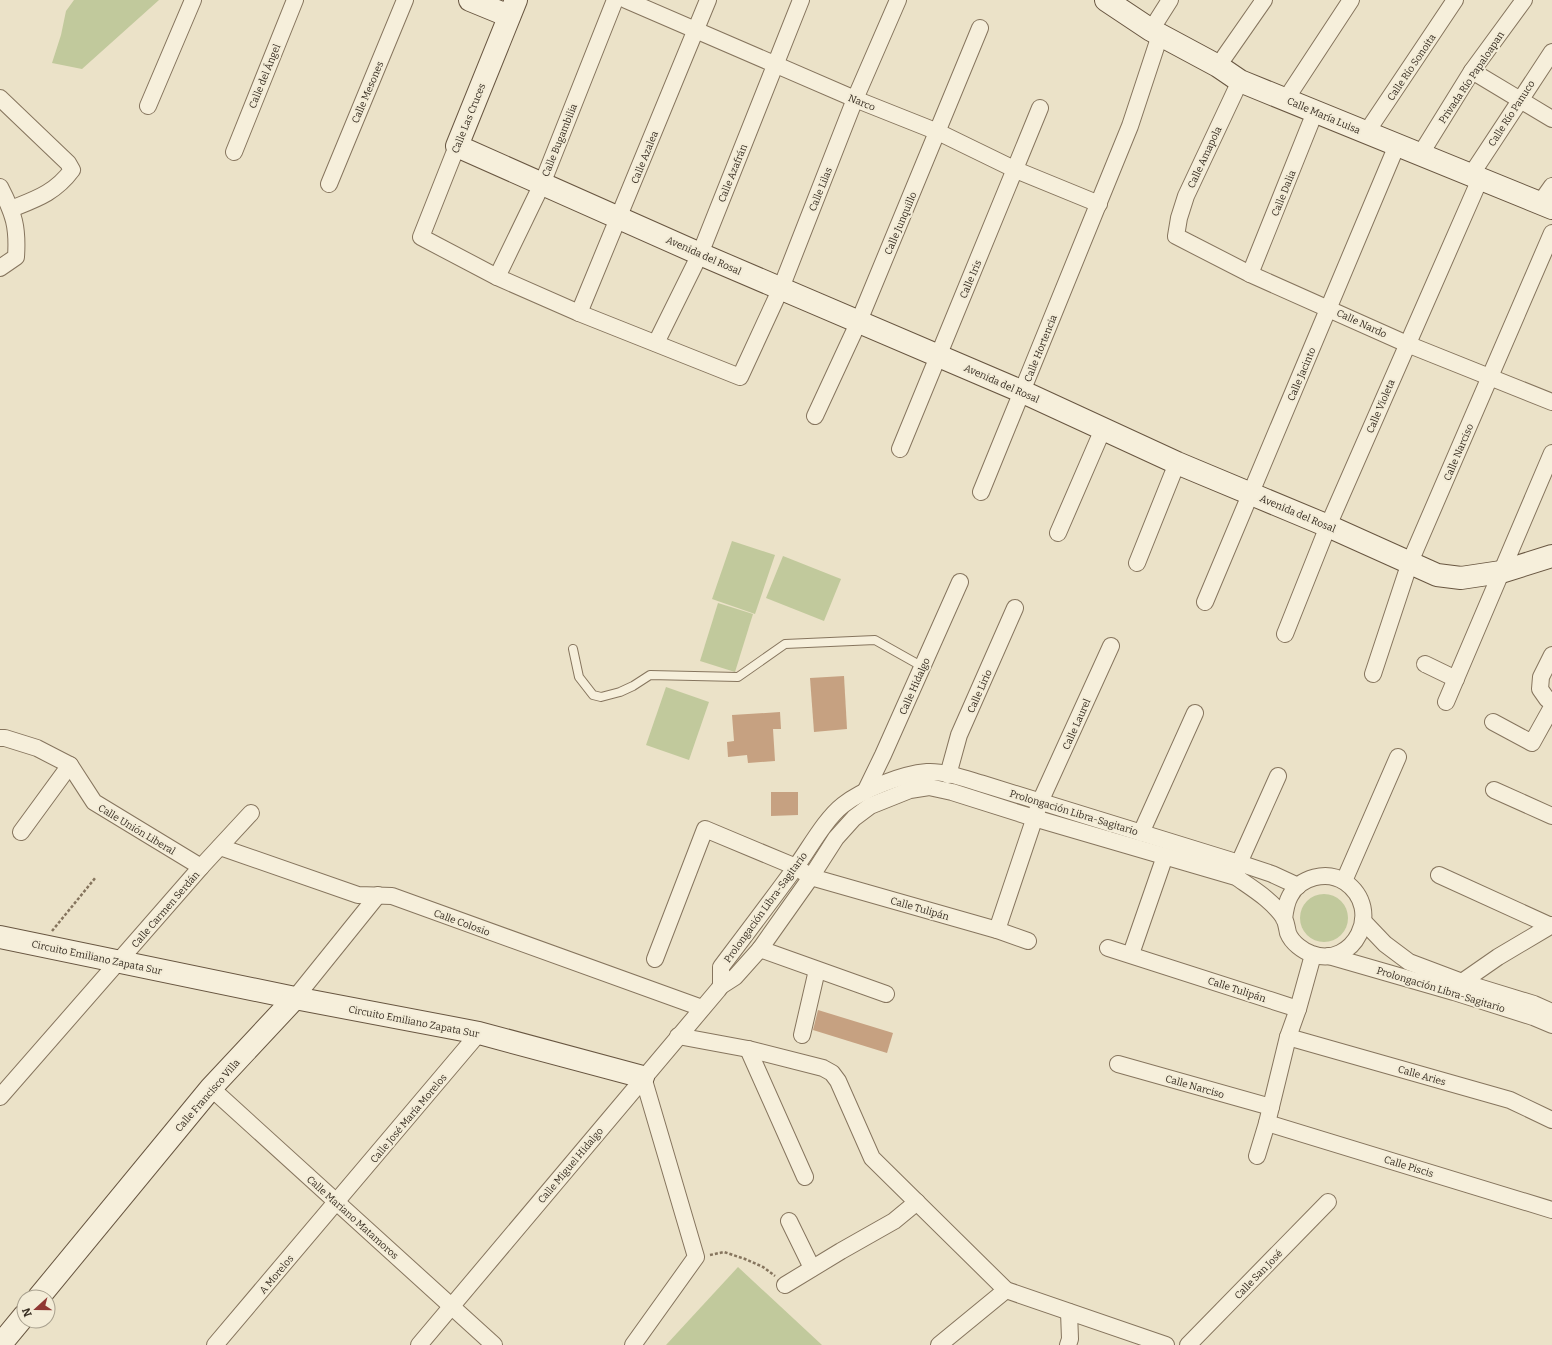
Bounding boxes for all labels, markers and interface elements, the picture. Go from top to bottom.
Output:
street label: Privada Río Papaloapan [1436,28,1507,126]
street label: Calle Río Sonoita [1384,31,1439,103]
street label: Calle del Ángel [245,42,283,110]
street label: Calle Mesones [349,59,386,125]
street label: Calle Río Panuco [1485,77,1538,149]
street label: Calle Las Cruces [449,81,489,155]
street label: Narco [846,92,877,114]
street label: Calle María Luisa [1285,94,1363,137]
street label: Calle Bugambilia [540,102,580,179]
street label: Calle Amapola [1185,124,1225,190]
street label: Calle Azalea [629,129,661,186]
street label: Calle Azafrán [716,142,750,204]
street label: Calle Lilas [807,165,835,213]
street label: Calle Dalia [1269,168,1299,218]
street label: Calle Junquillo [882,190,920,257]
street label: Avenida del Rosal [664,234,743,278]
street label: Calle Iris [957,258,984,300]
street label: Calle Nardo [1335,307,1389,341]
street label: Calle Hortencia [1022,312,1060,384]
street label: Calle Jacinto [1285,346,1319,403]
street label: Avenida del Rosal [962,362,1041,406]
street label: Calle Violeta [1364,377,1398,435]
street label: Calle Narciso [1442,422,1476,483]
street label: Avenida del Rosal [1258,493,1337,535]
street label: Calle Hidalgo [897,656,933,717]
street label: Calle Lirio [965,668,995,715]
street label: Calle Laurel [1060,697,1094,752]
street label: Prolongación Libra-Sagitario [1008,788,1140,838]
street label: Calle Unión Liberal [96,802,177,858]
street label: Prolongación Libra-Sagitario [722,850,810,965]
street label: Calle Carmen Serdán [129,868,203,950]
street label: Calle Tulipán [889,895,951,923]
street label: Calle Colosio [432,907,492,939]
street label: Circuito Emiliano Zapata Sur [30,938,164,978]
street label: Prolongación Libra-Sagitario [1375,965,1507,1015]
street label: Calle Tulipán [1206,975,1268,1005]
street label: Circuito Emiliano Zapata Sur [347,1003,481,1041]
street label: Calle Francisco Villa [173,1056,243,1134]
street label: Calle Aries [1396,1063,1447,1089]
street label: Calle José María Morelos [367,1071,450,1166]
street label: Calle Narciso [1164,1073,1226,1101]
street label: Calle Miguel Hidalgo [536,1125,606,1206]
street label: Calle Piscis [1382,1154,1435,1180]
street label: Calle Mariano Matamoros [304,1173,401,1262]
street label: Calle San José [1232,1248,1285,1302]
street label: A Morelos [257,1253,296,1296]
north arrow [16,1289,56,1329]
text: N [19,1306,35,1319]

